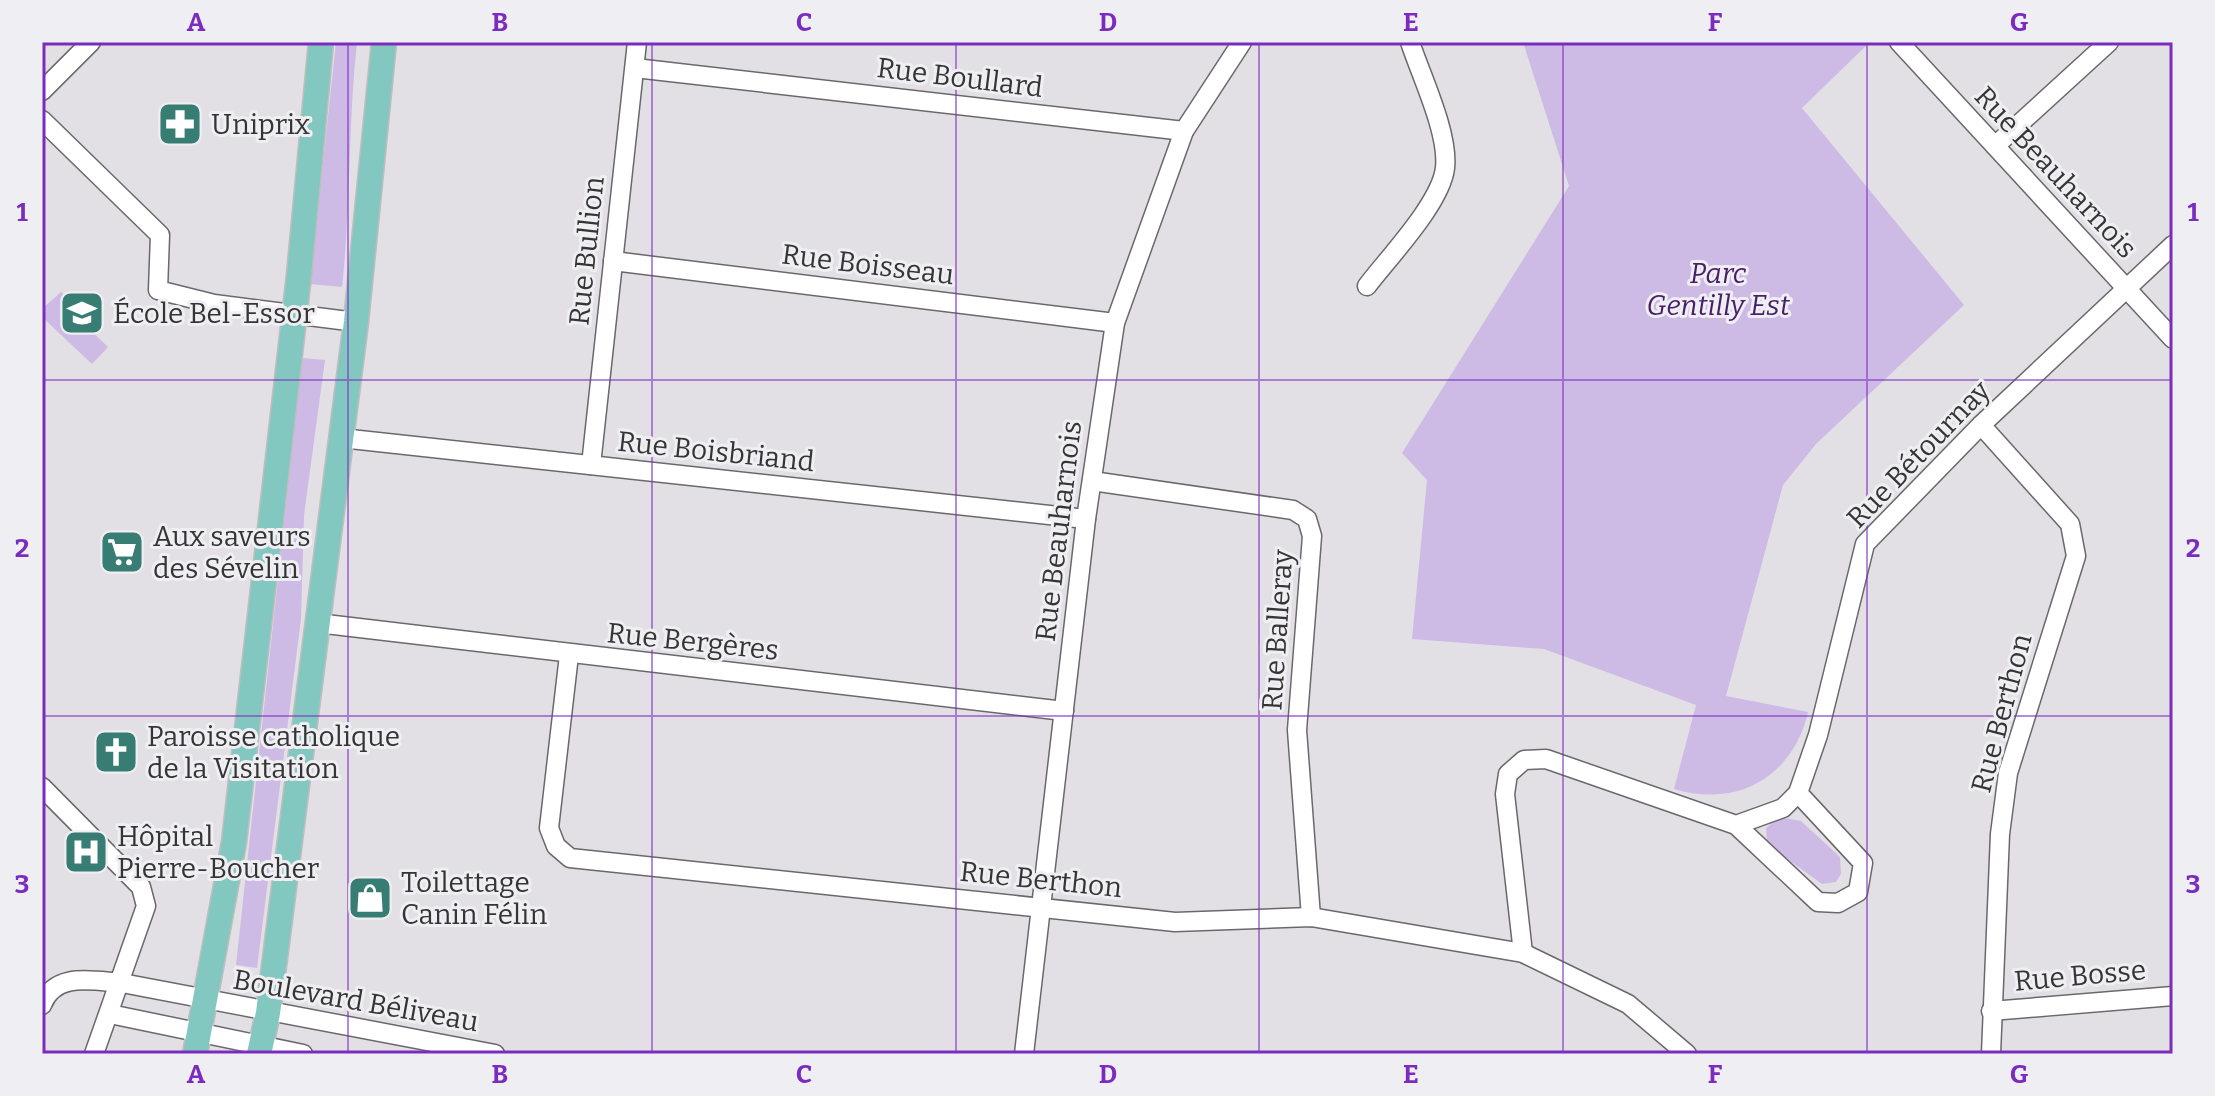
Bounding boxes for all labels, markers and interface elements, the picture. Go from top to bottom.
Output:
text: A [187,7,206,38]
text: B [492,7,508,38]
text: C [796,7,812,38]
text: D [1099,7,1117,38]
text: E [1403,7,1419,38]
text: F [1708,7,1723,38]
text: G [2010,7,2029,38]
street label: Rue Boullard [875,51,1045,104]
street label: Rue Beauharnois [1968,80,2143,265]
pharmacy icon: Uniprix [156,100,204,148]
place label: Uniprix [211,108,311,141]
street label: Rue Bullion [562,175,611,327]
text: 1 [16,197,28,228]
text: 1 [2187,197,2199,228]
street label: Rue Boisseau [780,238,956,291]
park label: Parc Gentilly Est [1646,257,1791,322]
school or university icon: École Bel-Essor [58,289,106,337]
place label: École Bel-Essor [113,296,315,330]
street label: Rue Bétournay [1840,374,1997,535]
street label: Rue Beauharnois [1029,419,1088,643]
street label: Rue Boisbriand [616,425,816,478]
place label: Aux saveurs des Sévelin [153,520,311,585]
supermarket icon: Aux saveurs des Sévelin [98,528,146,576]
text: 2 [15,533,29,564]
text: 2 [2186,533,2200,564]
street label: Rue Balleray [1255,548,1300,712]
street label: Rue Bergères [606,616,780,667]
street label: Rue Berthon [1964,630,2039,796]
place label: Paroisse catholique de la Visitation [147,720,400,785]
church icon: Paroisse catholique de la Visitation [92,728,140,776]
place label: Hôpital Pierre-Boucher [117,820,319,885]
hospital icon: Hôpital Pierre-Boucher [62,828,110,876]
street label: Rue Berthon [958,855,1124,904]
place label: Toilettage Canin Félin [401,866,547,931]
text: 3 [15,869,29,900]
text: 3 [2186,869,2200,900]
shop icon: Toilettage Canin Félin [346,874,394,922]
street label: Rue Bosse [2013,953,2147,998]
street label: Boulevard Béliveau [231,963,481,1038]
text: A [187,1059,206,1090]
text: B [492,1059,508,1090]
text: C [796,1059,812,1090]
text: D [1099,1059,1117,1090]
text: E [1403,1059,1419,1090]
text: F [1708,1059,1723,1090]
text: G [2010,1059,2029,1090]

